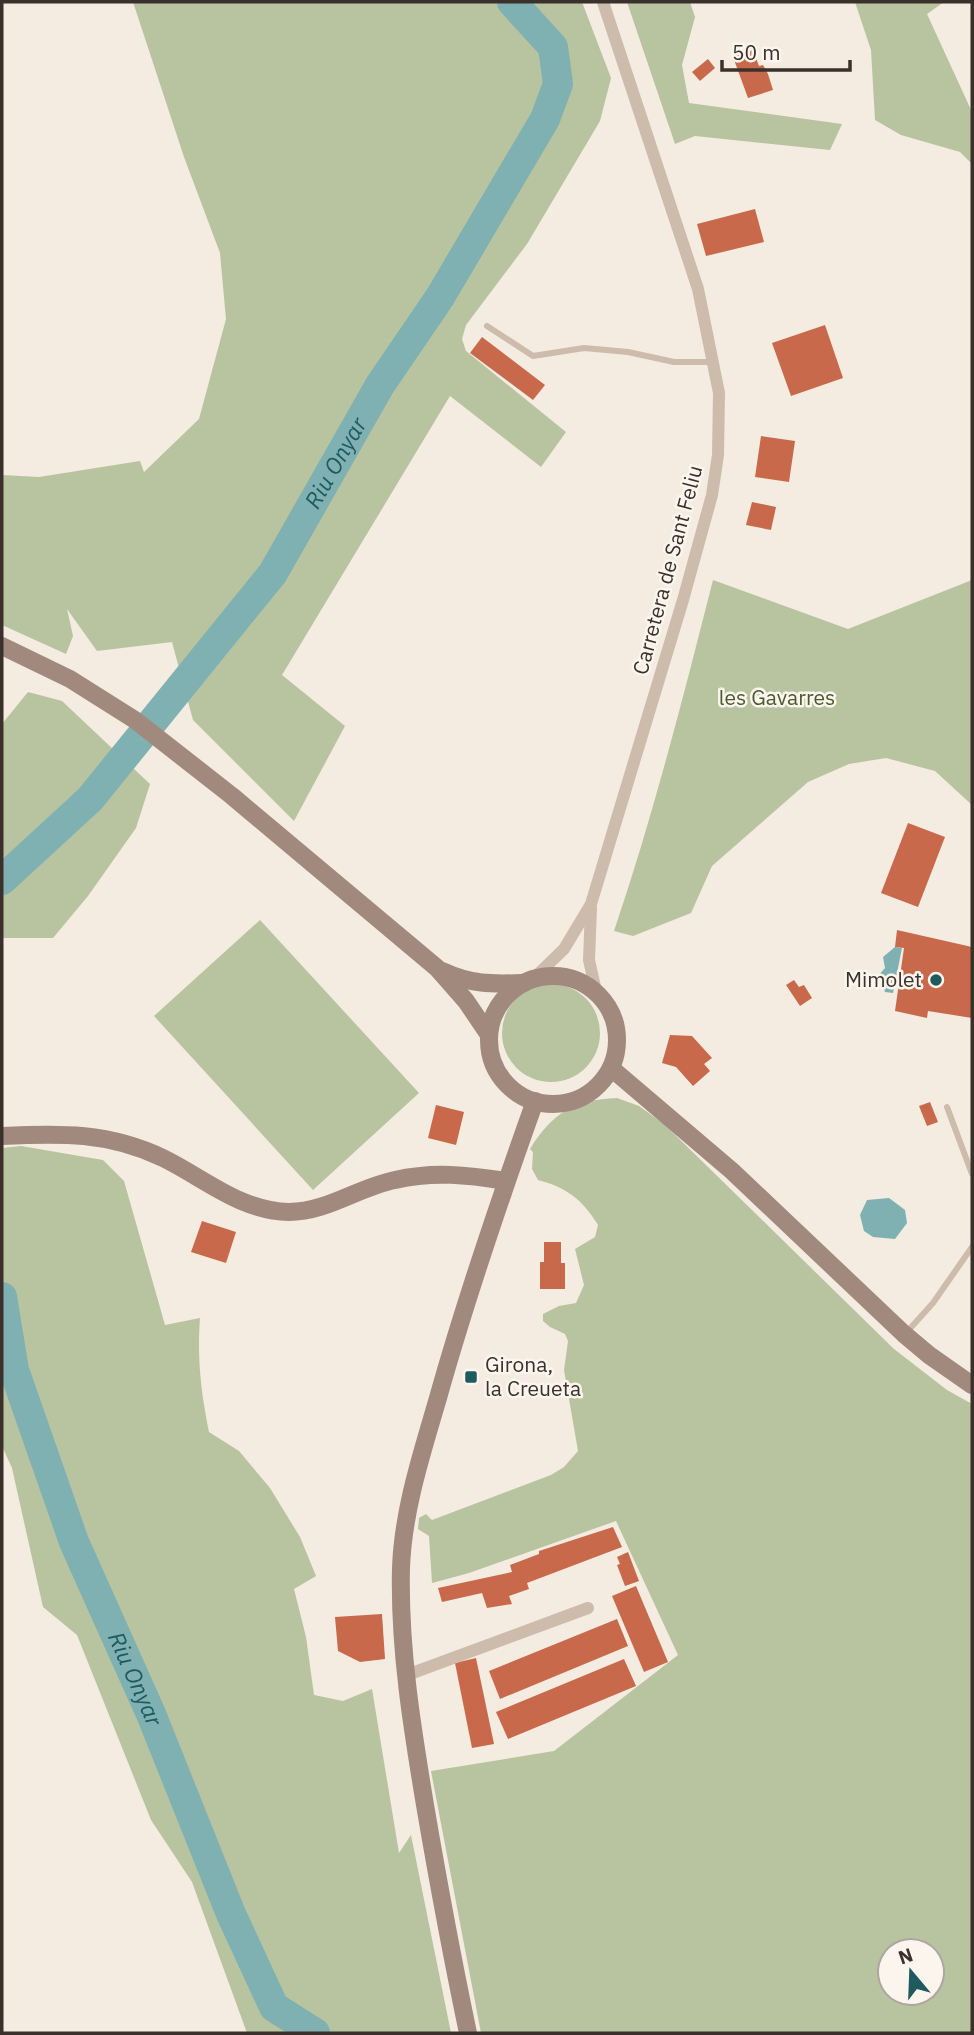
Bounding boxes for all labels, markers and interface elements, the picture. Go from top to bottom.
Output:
scale bar [722,28,850,72]
text: 50 m [732,38,781,66]
water label: Riu Onyar [297,411,373,513]
street label: Carretera de Sant Feliu [626,462,708,678]
park label: les Gavarres [719,683,835,711]
place label: Mimolet [845,965,922,993]
marker: Mimolet [928,972,944,988]
place label: Girona, la Creueta [485,1350,581,1402]
marker: Girona, la Creueta [463,1369,479,1385]
water label: Riu Onyar [102,1627,170,1730]
north arrow [876,1937,946,2007]
text: N [895,1942,916,1970]

